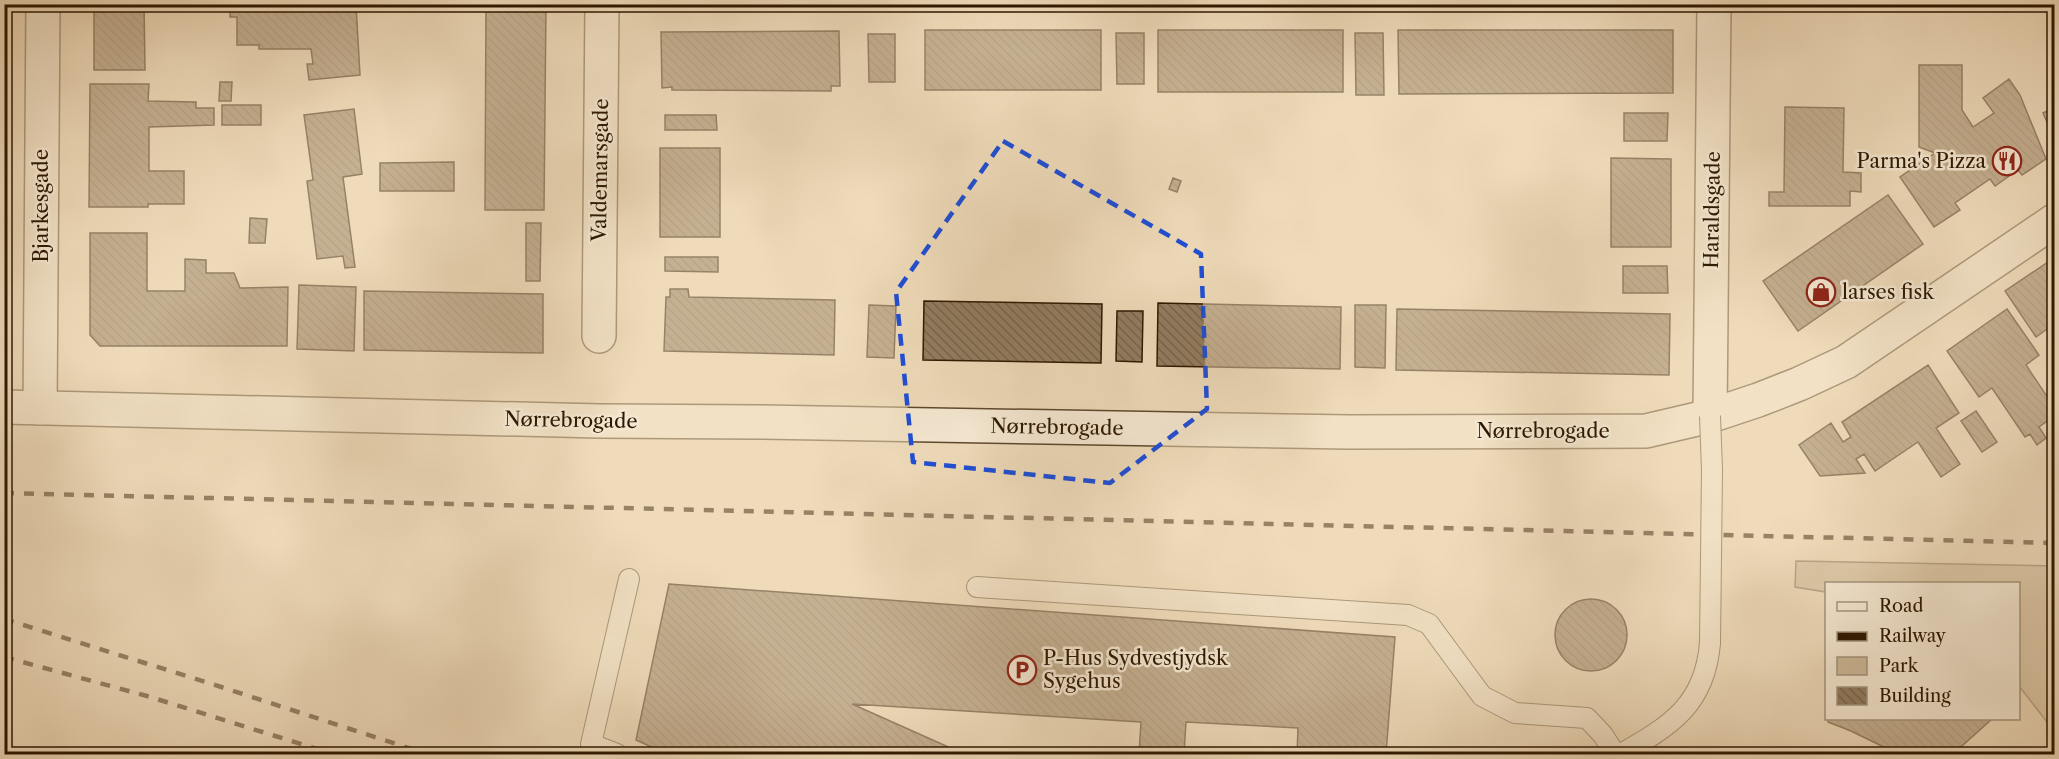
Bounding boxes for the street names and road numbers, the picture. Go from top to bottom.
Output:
street label: Valdemarsgade [587,98,613,243]
street label: Bjarkesgade [29,149,53,263]
street label: Haraldsgade [1699,151,1725,269]
street label: Nørrebrogade [504,407,638,433]
street label: Nørrebrogade [990,414,1124,440]
street label: Nørrebrogade [1476,419,1610,443]

